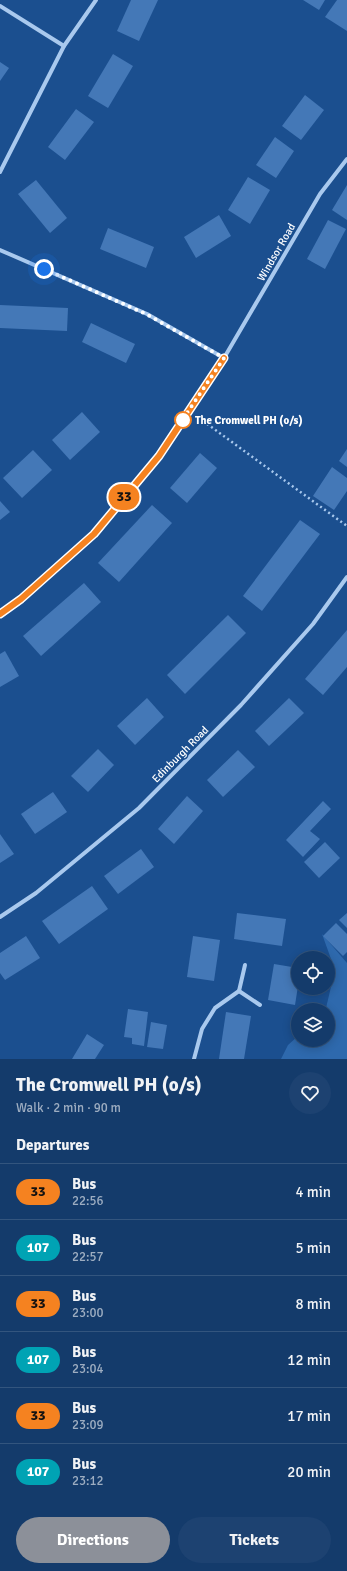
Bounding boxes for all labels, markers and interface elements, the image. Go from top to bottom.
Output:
street label: Windsor Road [255,221,298,284]
your location [34,259,54,279]
marker: The Cromwell PH (o/s) [174,411,192,429]
place label: The Cromwell PH (o/s) [195,414,303,427]
line badge: 33 [106,484,142,510]
text: 33 [116,488,132,505]
street label: Edinburgh Road [149,723,211,785]
map controls [291,951,335,1047]
button: locate [291,951,335,995]
button: layers [291,1003,335,1047]
button: heart [289,1072,331,1114]
text: The Cromwell PH (o/s) [16,1073,202,1097]
text: Walk · 2 min · 90 m [16,1100,121,1116]
text: Departures [16,1136,89,1154]
text: Bus [72,1175,96,1193]
text: 33 [30,1183,46,1200]
text: 4 min [295,1183,331,1201]
text: 22:56 [72,1193,104,1209]
text: Bus [72,1231,96,1249]
text: 107 [27,1239,49,1256]
text: 5 min [295,1239,331,1257]
text: 22:57 [72,1249,104,1265]
text: Bus [72,1287,96,1305]
text: 33 [30,1295,46,1312]
text: 8 min [295,1295,331,1313]
text: 23:00 [72,1305,104,1321]
text: Bus [72,1343,96,1361]
text: 107 [27,1351,49,1368]
text: 12 min [287,1351,331,1369]
text: 23:04 [72,1361,104,1377]
text: Bus [72,1399,96,1417]
text: 33 [30,1407,46,1424]
text: 17 min [287,1407,331,1425]
text: 23:09 [72,1417,104,1433]
text: Bus [72,1455,96,1473]
text: 107 [27,1463,49,1480]
text: 20 min [287,1463,331,1481]
text: 23:12 [72,1473,104,1489]
button: Directions [16,1517,170,1563]
button: Tickets [178,1517,331,1563]

